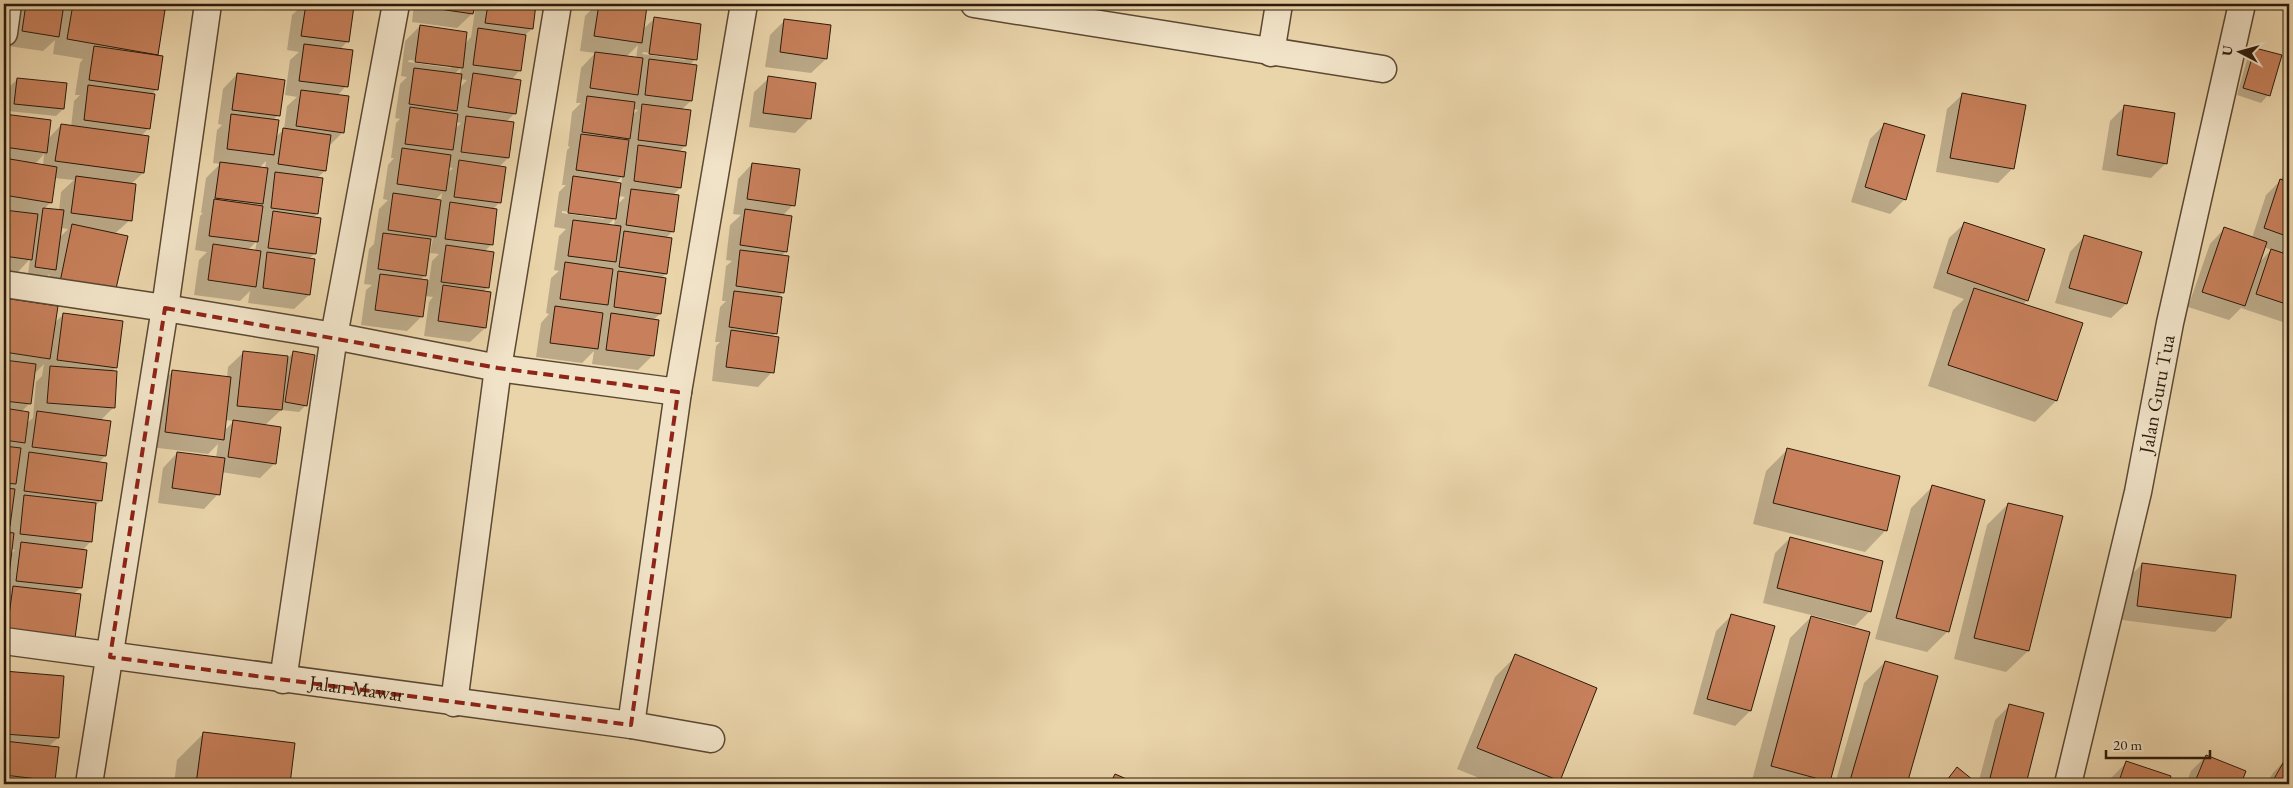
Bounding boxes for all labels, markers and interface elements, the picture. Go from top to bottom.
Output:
north arrow [2216,28,2266,78]
text: U [2218,44,2237,57]
street label: Jalan Guru Tua [2132,332,2181,458]
street label: Jalan Mawar [306,669,406,708]
scale bar [2106,728,2209,760]
text: 20 m [2113,735,2142,754]

